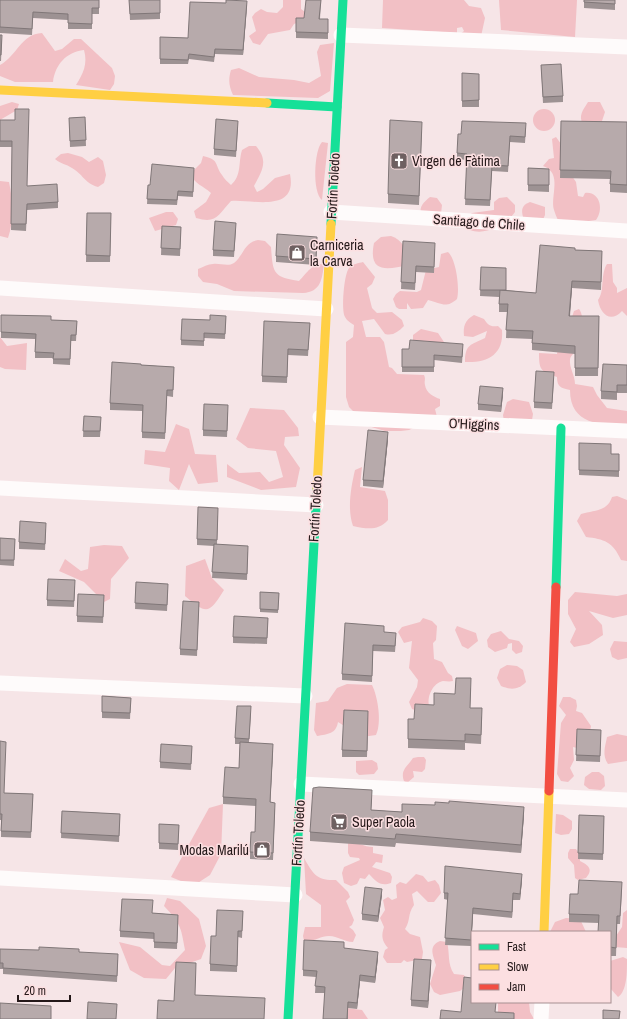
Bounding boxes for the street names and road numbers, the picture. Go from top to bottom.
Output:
street label: Fortín Toledo [322,152,344,220]
street label: Santiago de Chile [433,210,525,234]
street label: O'Higgins [448,414,500,434]
street label: Fortín Toledo [304,475,326,543]
street label: Fortín Toledo [287,799,309,867]

